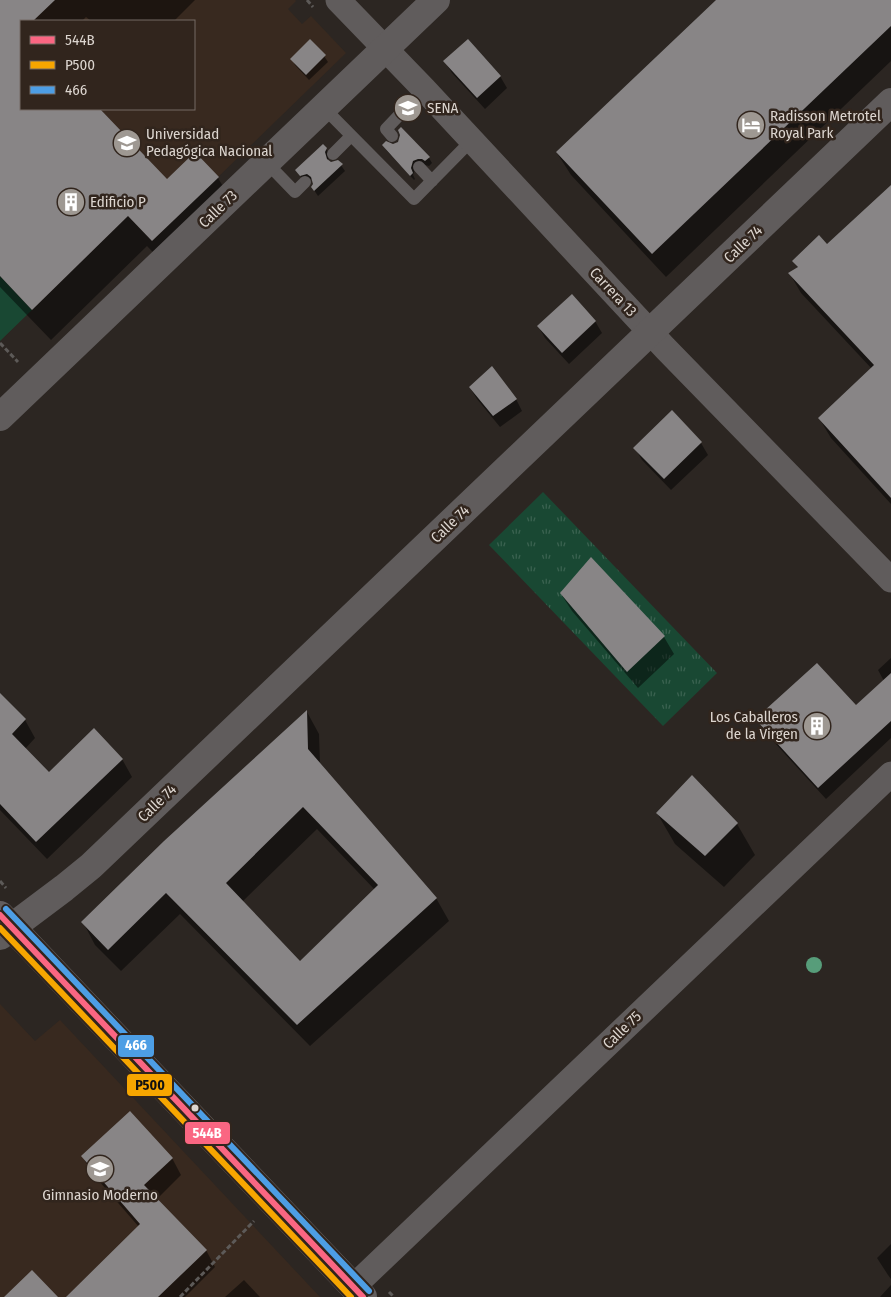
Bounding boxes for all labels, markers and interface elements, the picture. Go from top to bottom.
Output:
legend [20,20,195,110]
text: 544B [65,31,95,49]
text: P500 [65,56,95,74]
text: 466 [65,81,87,99]
school or university icon: SENA [393,93,423,123]
place label: SENA [427,99,459,117]
place label: Radisson Metrotel Royal Park [770,107,881,142]
hotel icon: Radisson Metrotel Royal Park [736,110,766,140]
place label: Universidad Pedagógica Nacional [146,125,272,160]
school or university icon: Universidad Pedagógica Nacional [112,128,142,158]
street label: Calle 73 [195,186,241,232]
building icon: Edificio P [56,187,86,217]
place label: Edificio P [90,193,146,211]
street label: Calle 74 [720,221,766,267]
street label: Carrera 13 [586,264,640,320]
street label: Calle 74 [427,501,473,547]
place label: Los Caballeros de la Virgen [710,708,798,743]
building icon: Los Caballeros de la Virgen [802,711,832,741]
street label: Calle 74 [134,780,180,826]
street label: Calle 75 [599,1007,645,1053]
line badge: 466 [117,1034,155,1058]
text: 466 [125,1037,147,1054]
line badge: P500 [126,1073,173,1097]
text: P500 [135,1077,165,1094]
unlabelled marker [190,1103,200,1113]
line badge: 544B [184,1121,231,1145]
text: 544B [192,1125,222,1142]
school or university icon: Gimnasio Moderno [85,1154,115,1184]
place label: Gimnasio Moderno [42,1186,158,1204]

